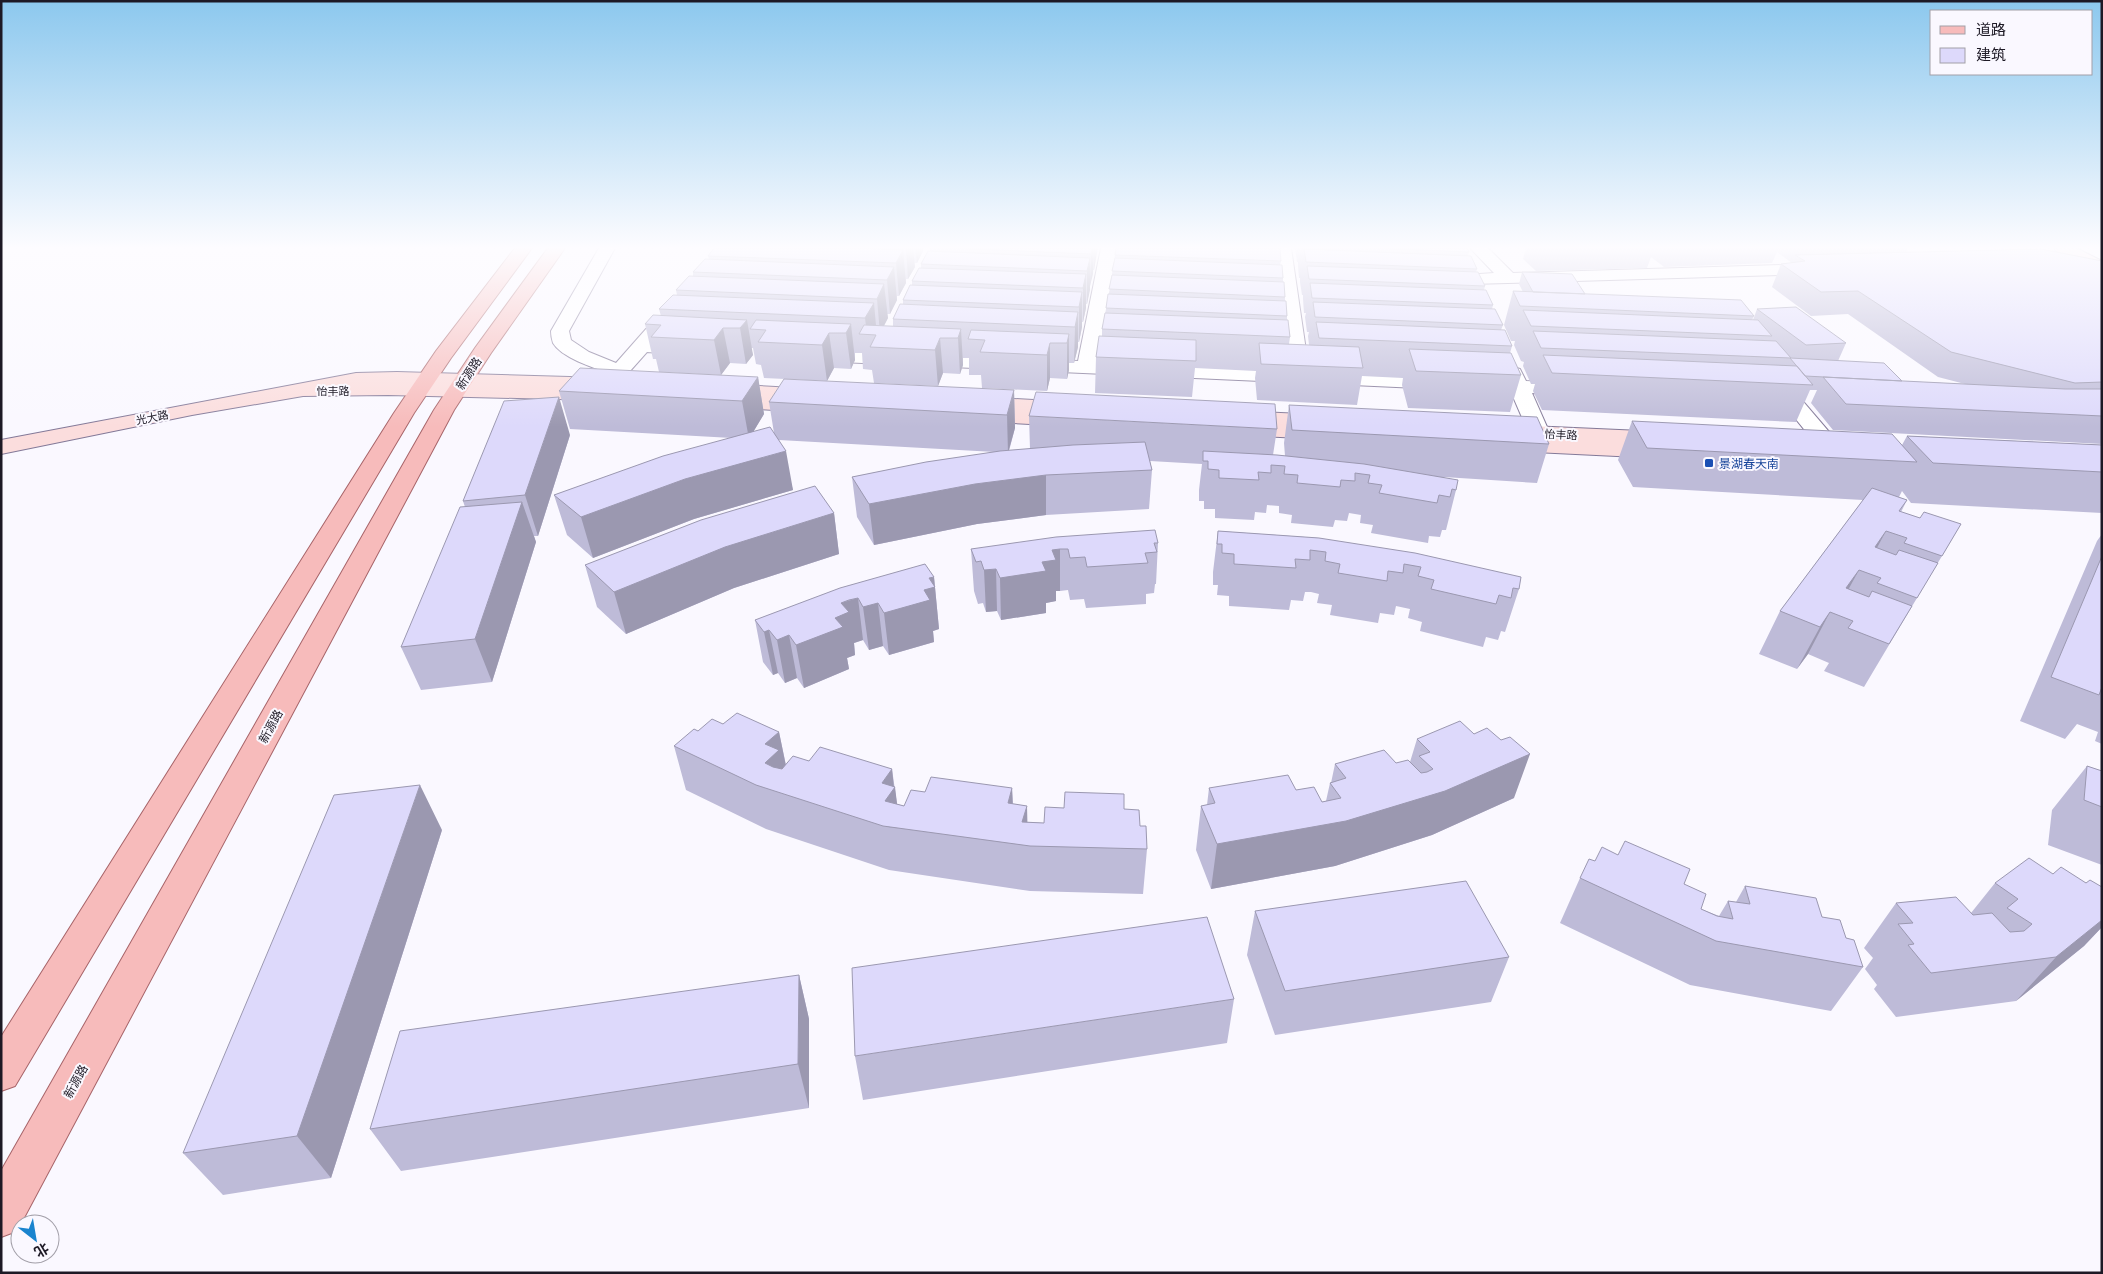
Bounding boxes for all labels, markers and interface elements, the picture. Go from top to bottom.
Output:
legend [1930,10,2093,75]
text: 道路 [1976,19,2006,39]
text: 建筑 [1976,44,2006,64]
street label: 新源路 [451,354,485,392]
street label: 怡丰路 [317,383,350,398]
street label: 光大路 [134,406,170,428]
street label: 怡丰路 [1544,426,1578,442]
place label: 景湖春天南 [1719,455,1779,471]
marker: 景湖春天南 [1703,457,1715,469]
street label: 新源路 [254,706,286,746]
street label: 新源路 [59,1061,91,1101]
north arrow [10,1214,60,1264]
text: 北 [31,1239,53,1262]

